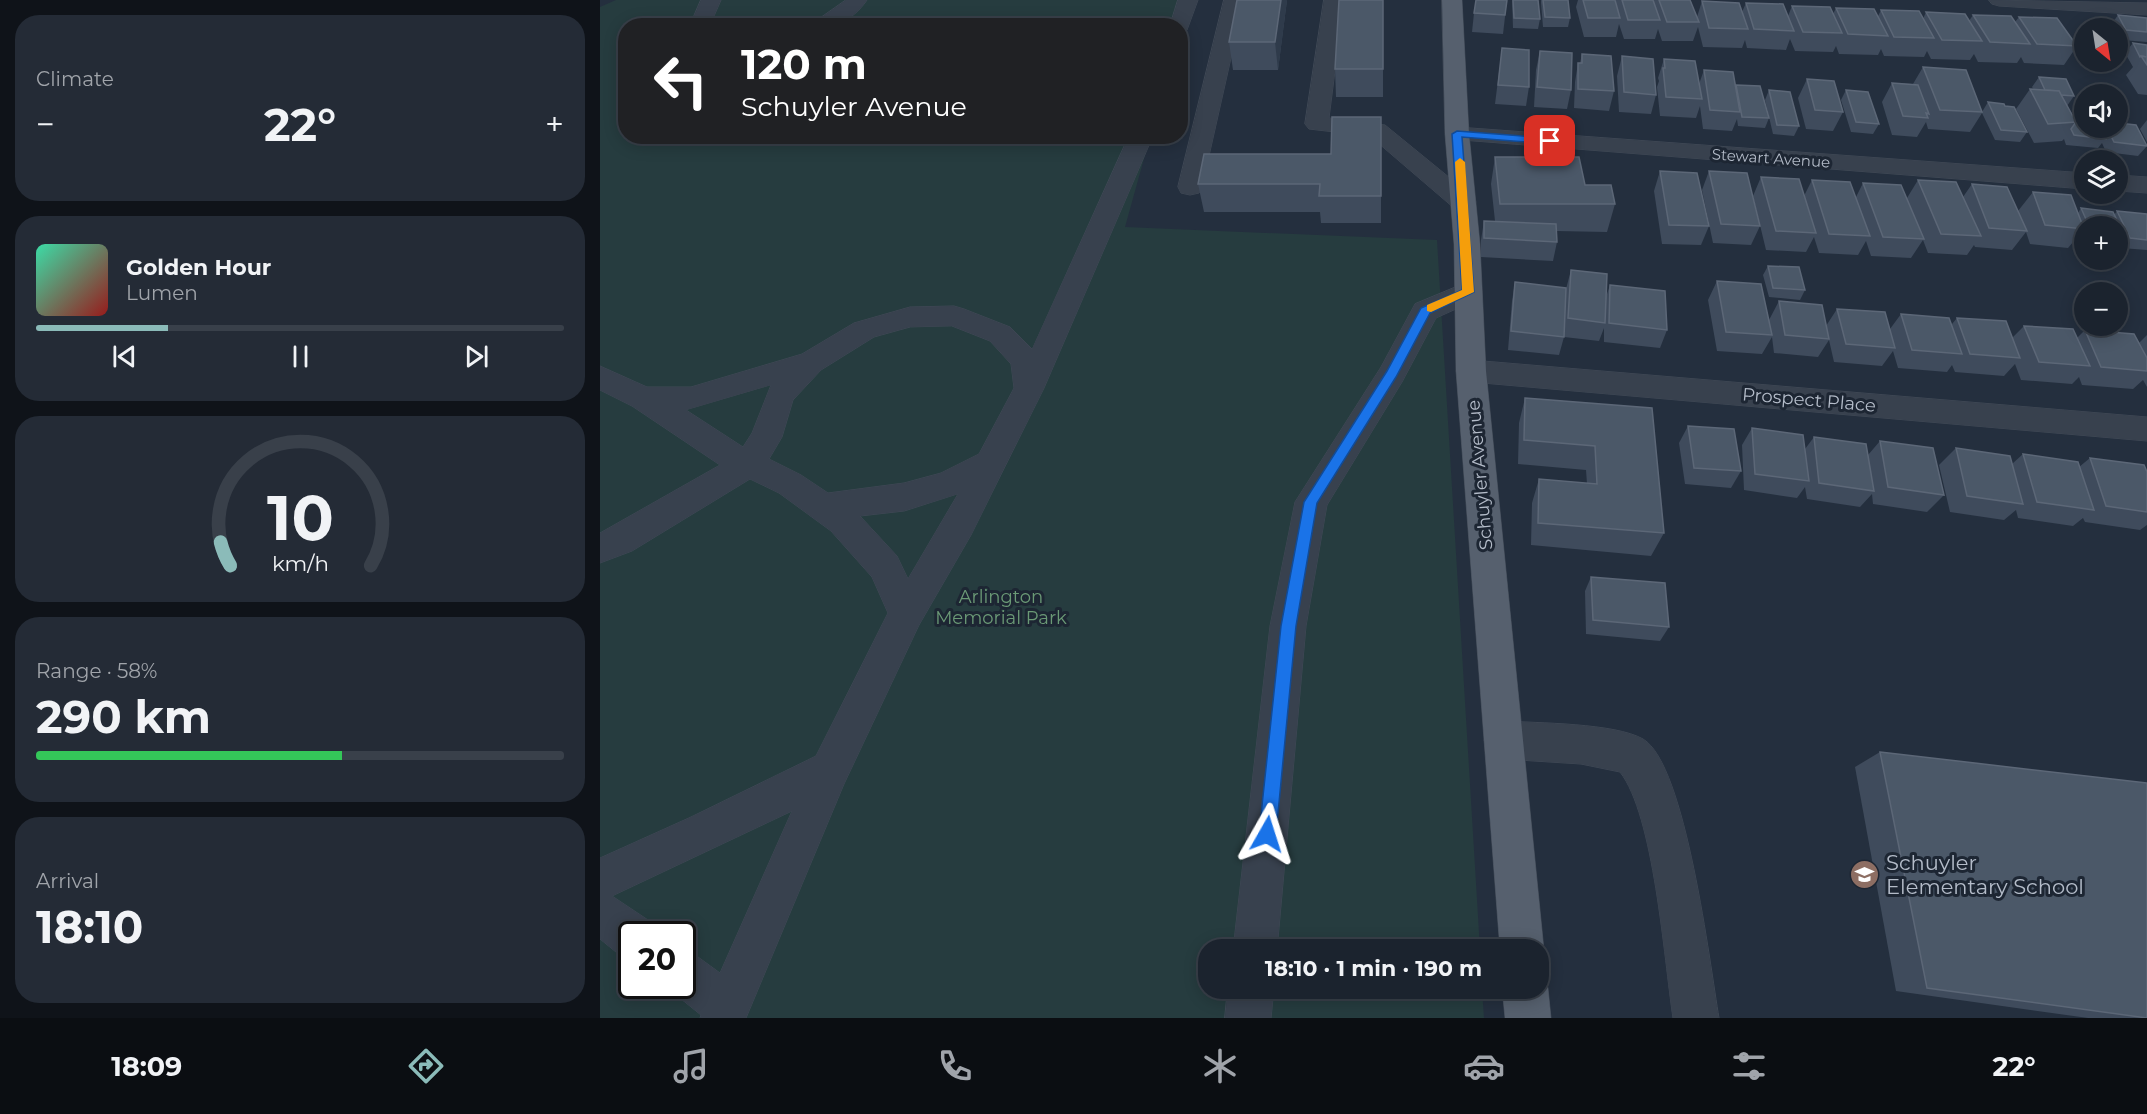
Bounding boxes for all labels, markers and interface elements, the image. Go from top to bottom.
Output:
north arrow [2074,18,2128,72]
map controls [2074,18,2128,336]
text: 120 m [741,38,867,90]
icon: left [642,42,720,120]
text: Climate [36,67,114,91]
button: sound [2074,84,2128,138]
text: Schuyler Avenue [741,90,967,123]
text: 22° [264,97,336,152]
text: − [36,104,55,144]
text: + [545,104,564,144]
pin [1524,115,1575,166]
icon: arrive [1533,124,1566,157]
street label: Stewart Avenue [1711,144,1831,172]
button: layers [2074,150,2128,204]
button: + [2074,216,2128,270]
text: Golden Hour [126,254,271,281]
text: Lumen [126,281,198,305]
button: − [2074,282,2128,336]
icon: previous [108,340,141,373]
icon: pause [284,340,317,373]
icon: next [460,340,493,373]
street label: Prospect Place [1741,383,1877,417]
street label: Schuyler Avenue [1462,399,1498,551]
text: 10 [267,480,333,556]
text: km/h [271,550,329,576]
park label: Arlington Memorial Park [935,586,1067,629]
text: Range · 58% [36,659,157,683]
text: 290 km [36,689,211,744]
position arrow [1235,802,1299,866]
place label: Schuyler Elementary School [1886,850,2084,899]
school or university icon: Schuyler Elementary School [1849,858,1881,890]
text: Arrival [36,869,99,893]
text: 18:10 [36,899,143,954]
speed limit sign: 20 [618,921,696,999]
text: 18:10 · 1 min · 190 m [1265,955,1482,982]
icon: directions [405,1045,447,1087]
icon: music [670,1045,712,1087]
icon: phone [934,1045,976,1087]
icon: climate [1199,1045,1241,1087]
icon: car [1463,1045,1505,1087]
icon: filters [1728,1045,1770,1087]
text: 18:09 [111,1050,182,1083]
text: 22° [1992,1050,2036,1083]

